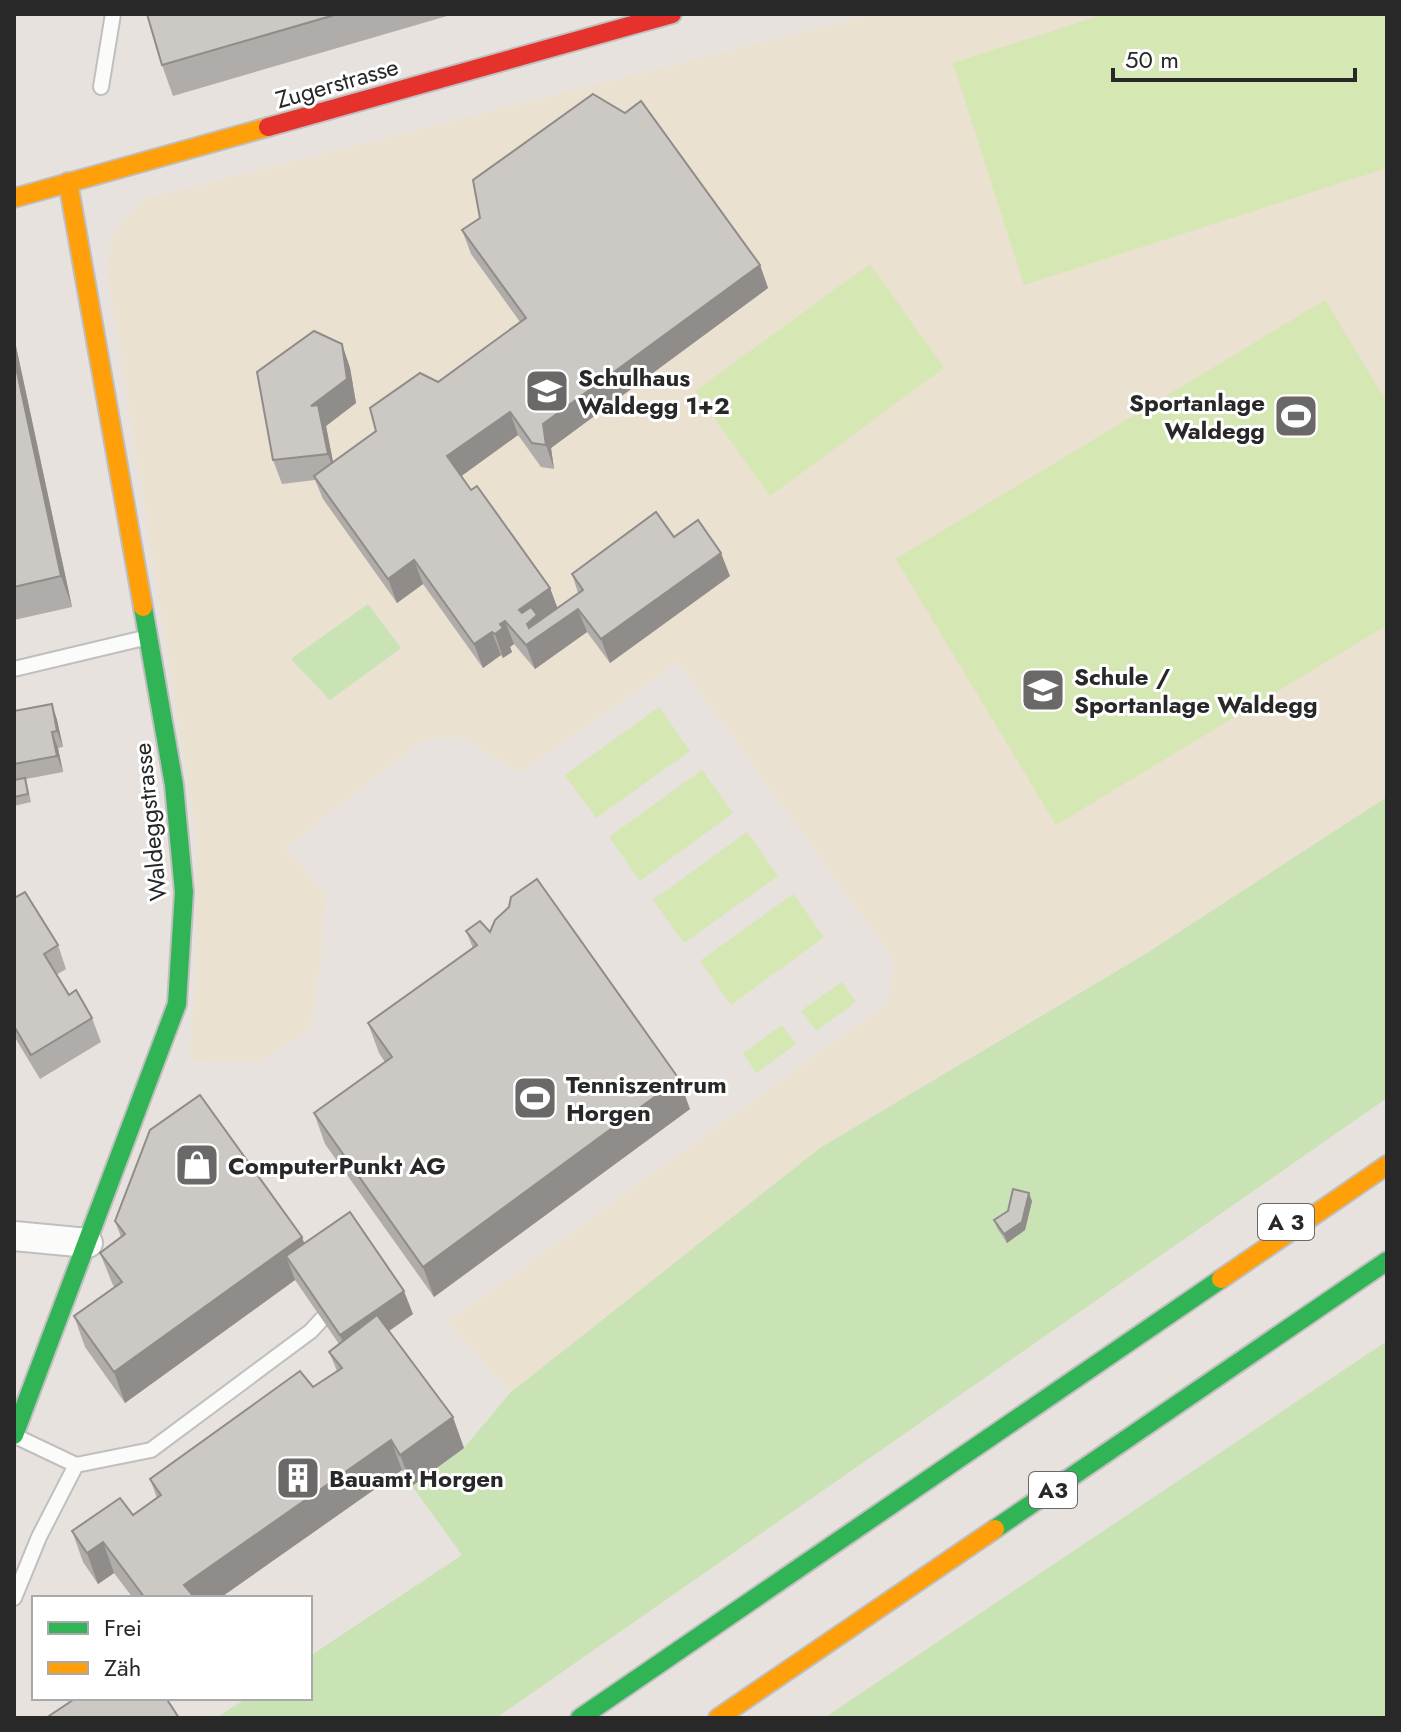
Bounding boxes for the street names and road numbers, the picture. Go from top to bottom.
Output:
street label: Zugerstrasse [272,49,402,117]
street label: Waldeggstrasse [124,741,176,903]
road number: A 3 [1258,1204,1314,1240]
road number: A3 [1029,1472,1077,1508]

